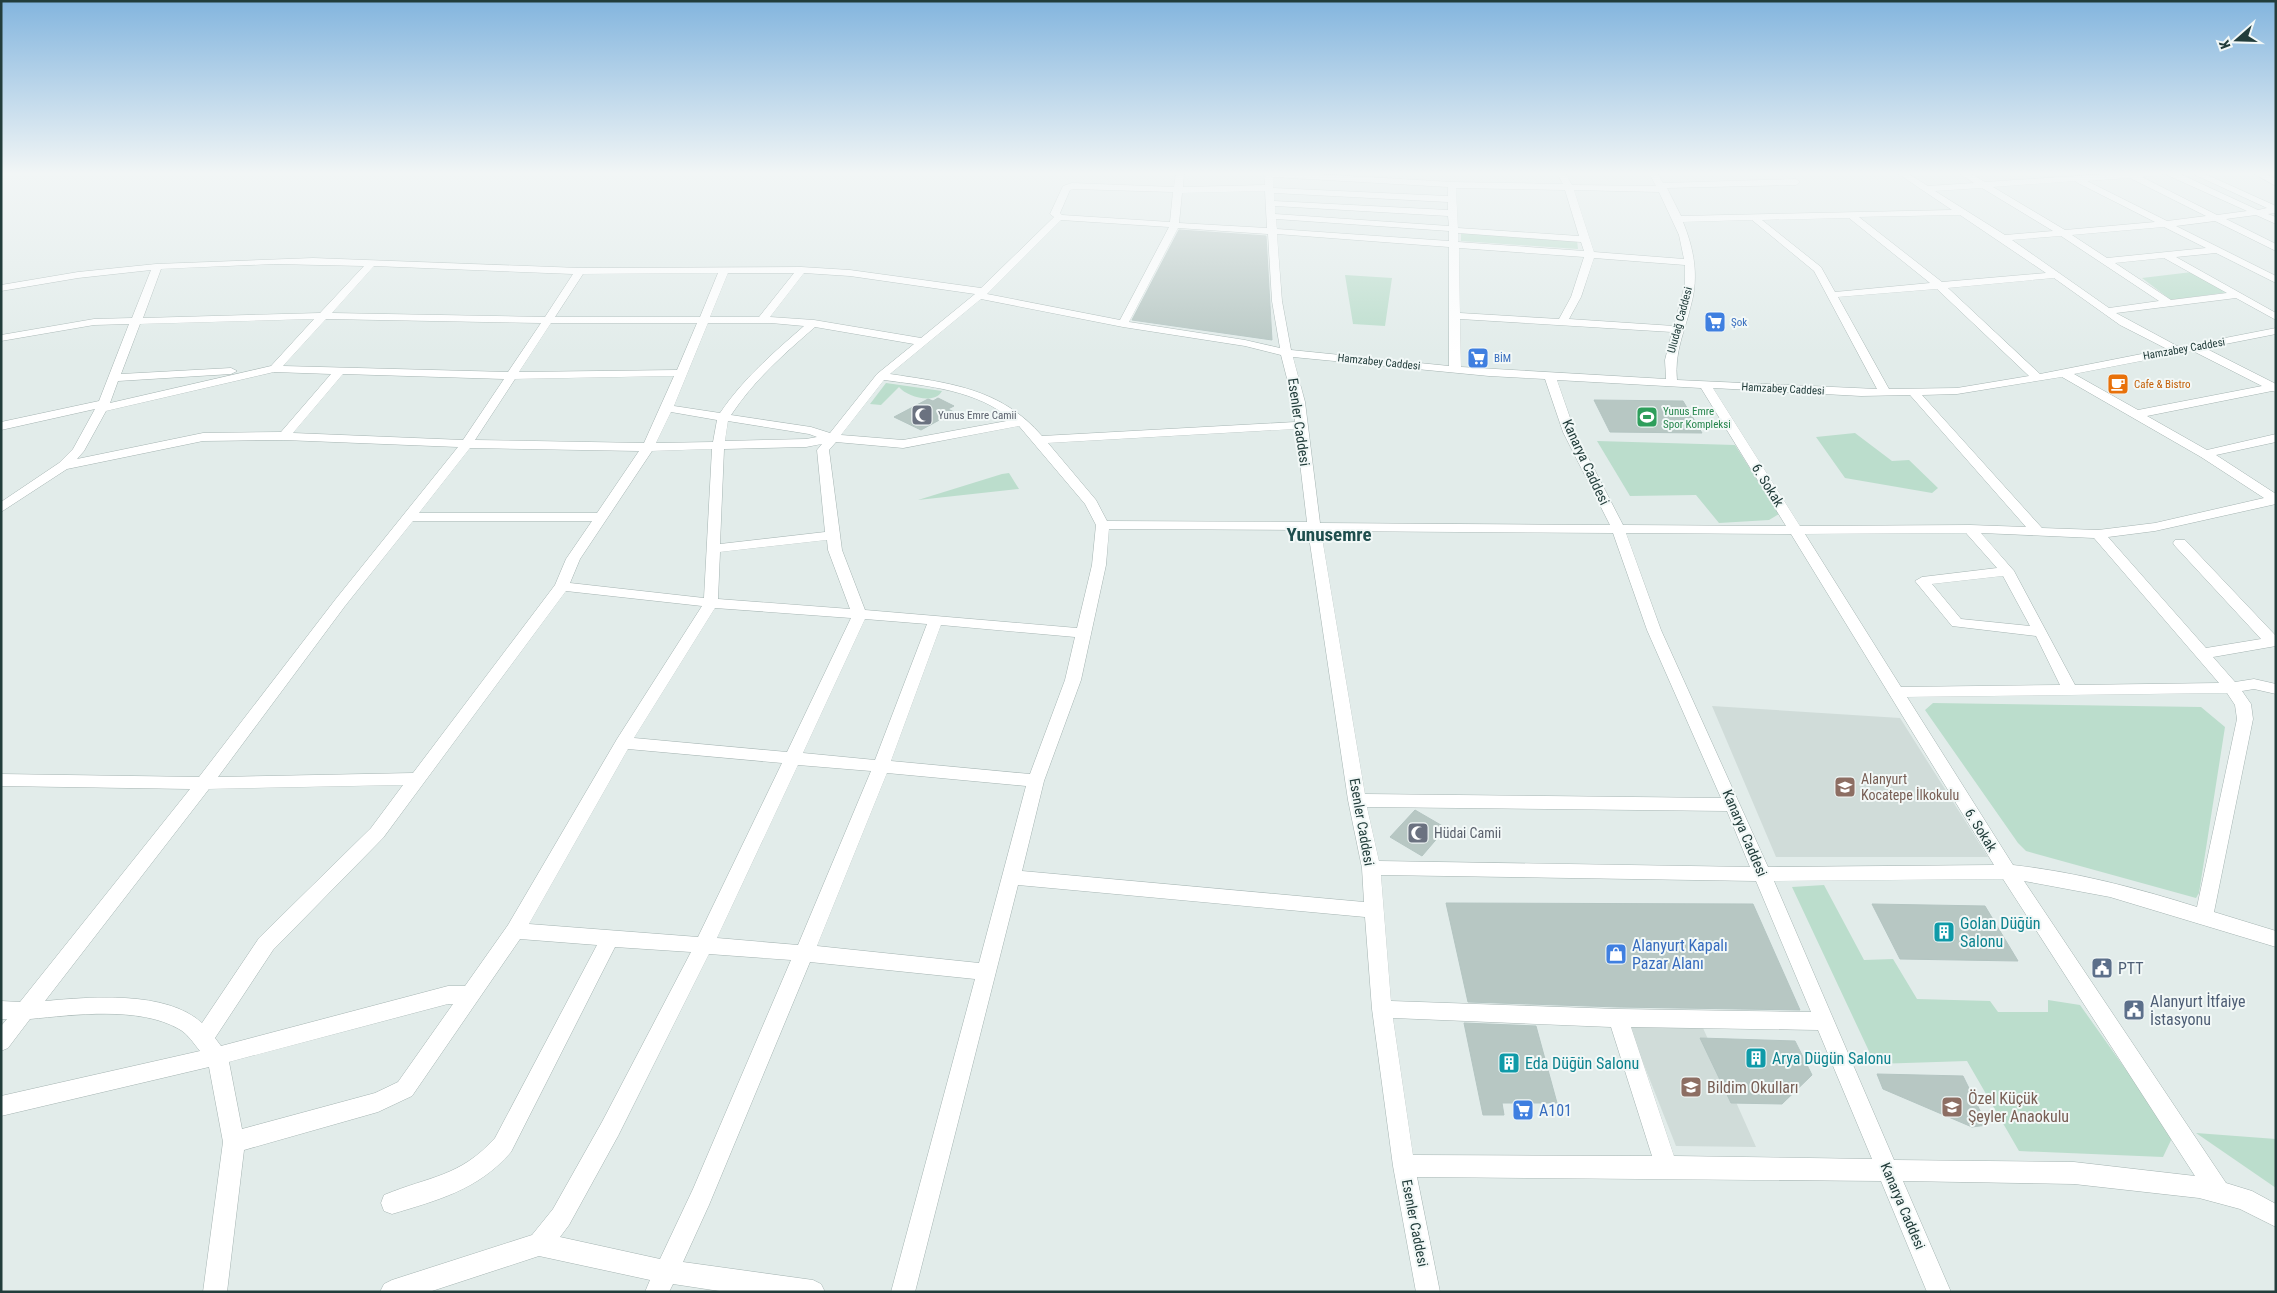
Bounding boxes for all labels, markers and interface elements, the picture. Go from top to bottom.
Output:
north arrow [2212,15,2262,65]
text: K [2216,38,2234,51]
street label: Uludağ Caddesi [1665,286,1695,354]
supermarket icon: Şok [1703,310,1727,334]
place label: Şok [1731,316,1747,329]
street label: Hamzabey Caddesi [2142,335,2226,363]
supermarket icon: BİM [1466,346,1490,370]
street label: Hamzabey Caddesi [1337,351,1421,373]
place label: BİM [1494,352,1511,365]
cafe icon: Cafe & Bistro [2106,372,2130,396]
street label: Esenler Caddesi [1285,377,1313,467]
place label: Cafe & Bistro [2134,378,2191,391]
street label: Hamzabey Caddesi [1741,380,1825,398]
mosque icon: Yunus Emre Camii [910,403,934,427]
sports icon: Yunus Emre Spor Kompleksi [1635,405,1659,429]
place label: Yunus Emre Spor Kompleksi [1663,405,1731,431]
place label: Yunus Emre Camii [938,409,1017,422]
street label: Kanarya Caddesi [1559,417,1613,507]
street label: 6. Sokak [1749,461,1788,510]
district label: Yunusemre [1287,523,1372,546]
place label: Alanyurt Kocatepe İlkokulu [1861,771,1959,803]
school or university icon: Alanyurt Kocatepe İlkokulu [1833,775,1857,799]
street label: Esenler Caddesi [1346,777,1378,867]
street label: Kanarya Caddesi [1720,787,1770,879]
street label: 6. Sokak [1962,806,2001,855]
mosque icon: Hüdai Camii [1406,821,1430,845]
place label: Hüdai Camii [1434,825,1501,841]
place label: Golan Düğün Salonu [1960,914,2040,951]
building icon: Golan Düğün Salonu [1932,920,1956,944]
place label: Alanyurt Kapalı Pazar Alanı [1632,936,1728,973]
shop icon: Alanyurt Kapalı Pazar Alanı [1604,942,1628,966]
public building icon: PTT [2090,956,2114,980]
place label: PTT [2118,959,2144,978]
place label: Alanyurt İtfaiye İstasyonu [2150,992,2246,1029]
public building icon: Alanyurt İtfaiye İstasyonu [2122,998,2146,1022]
building icon: Arya Dügün Salonu [1744,1046,1768,1070]
place label: Arya Dügün Salonu [1772,1049,1891,1068]
building icon: Eda Düğün Salonu [1497,1051,1521,1075]
place label: Eda Düğün Salonu [1525,1054,1639,1073]
school or university icon: Bildim Okulları [1679,1075,1703,1099]
place label: Bildim Okulları [1707,1078,1799,1097]
place label: Özel Küçük Şeyler Anaokulu [1968,1089,2069,1126]
school or university icon: Özel Küçük Şeyler Anaokulu [1940,1095,1964,1119]
supermarket icon: A101 [1511,1098,1535,1122]
place label: A101 [1539,1101,1572,1120]
street label: Kanarya Caddesi [1878,1160,1928,1252]
street label: Esenler Caddesi [1399,1178,1431,1268]

